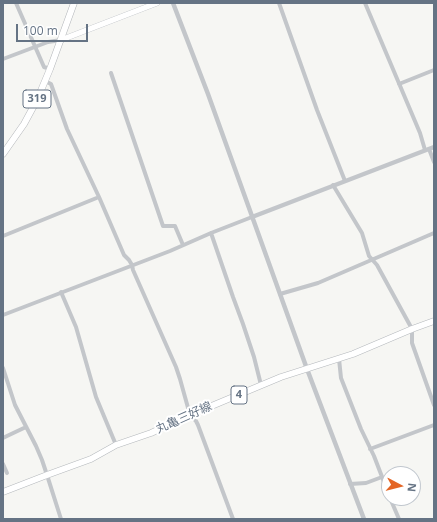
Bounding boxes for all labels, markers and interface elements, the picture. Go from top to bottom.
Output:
scale bar [18,16,90,42]
text: 100 m [23,22,58,39]
road number: 319 [23,90,51,108]
road number: 4 [231,386,247,404]
street label: 丸亀三好線 [154,399,214,437]
north arrow [381,466,421,506]
text: N [404,482,420,493]

